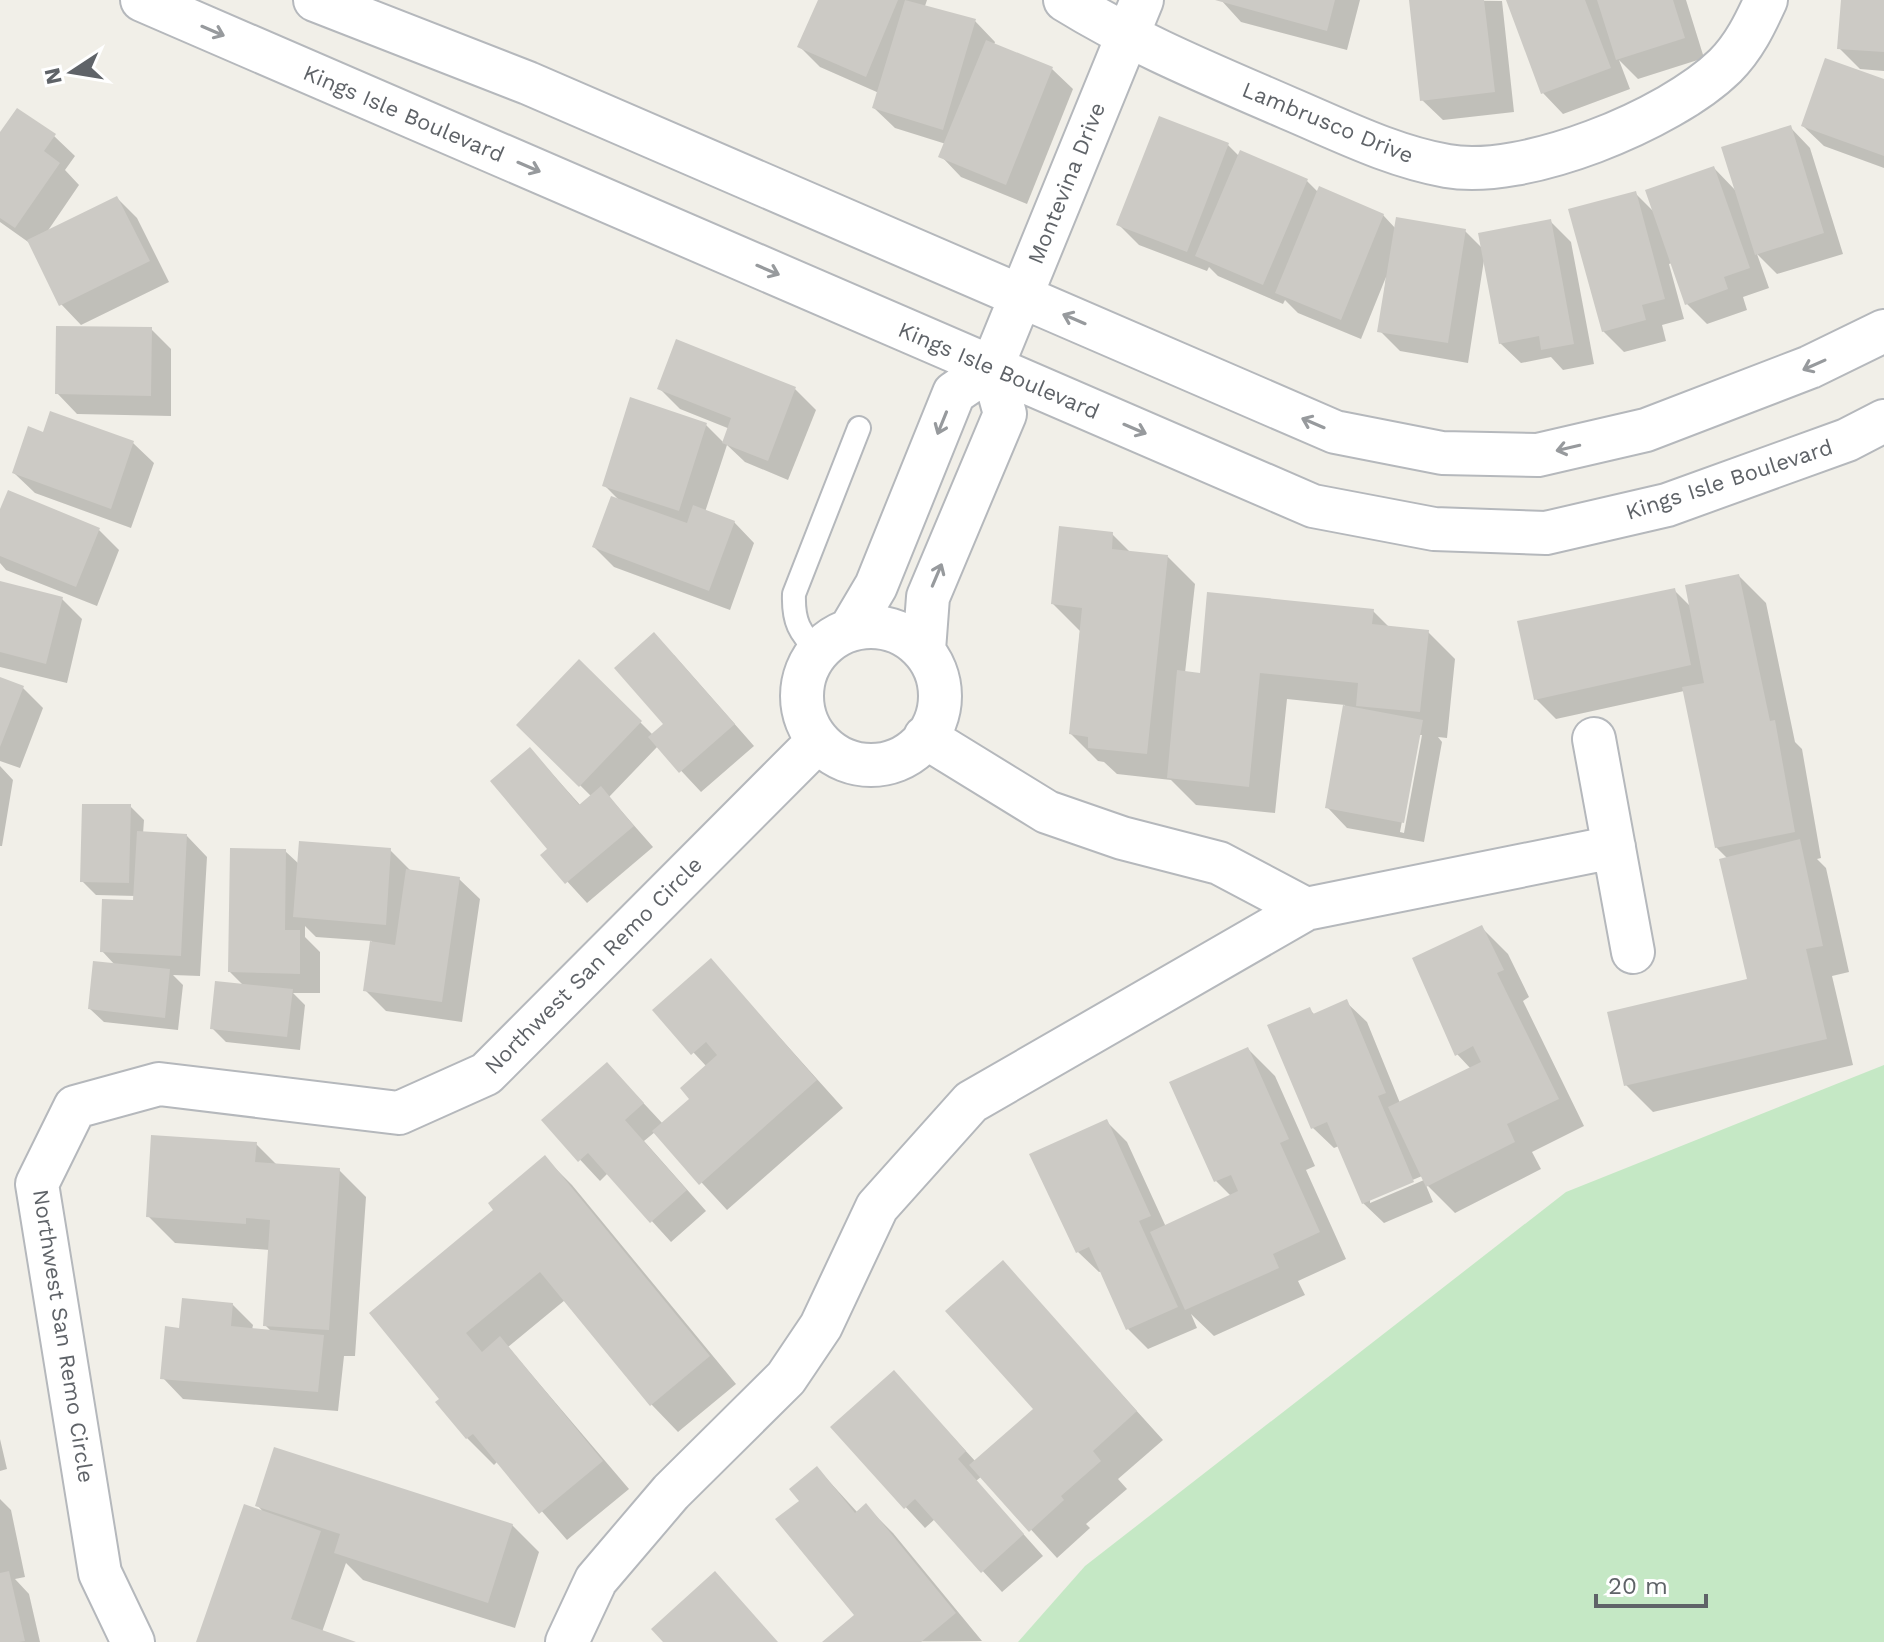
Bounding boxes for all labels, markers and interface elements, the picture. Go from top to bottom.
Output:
one-way arrow [200,24,225,39]
north arrow [32,32,112,112]
street label: Kings Isle Boulevard [300,60,508,167]
text: N [39,65,67,87]
street label: Lambrusco Drive [1239,77,1417,168]
street label: Montevina Drive [1023,99,1110,268]
one-way arrow [517,160,541,175]
one-way arrow [755,264,780,279]
one-way arrow [1063,311,1087,326]
street label: Kings Isle Boulevard [895,317,1103,424]
one-way arrow [1802,358,1826,373]
one-way arrow [934,410,948,435]
one-way arrow [1301,414,1326,429]
one-way arrow [1123,422,1147,437]
street label: Kings Isle Boulevard [1623,434,1836,525]
one-way arrow [1556,442,1582,457]
one-way arrow [931,563,946,587]
street label: Northwest San Remo Circle [480,852,707,1079]
street label: Northwest San Remo Circle [28,1188,99,1485]
scale bar [1596,1558,1706,1608]
text: 20 m [1608,1572,1668,1600]

